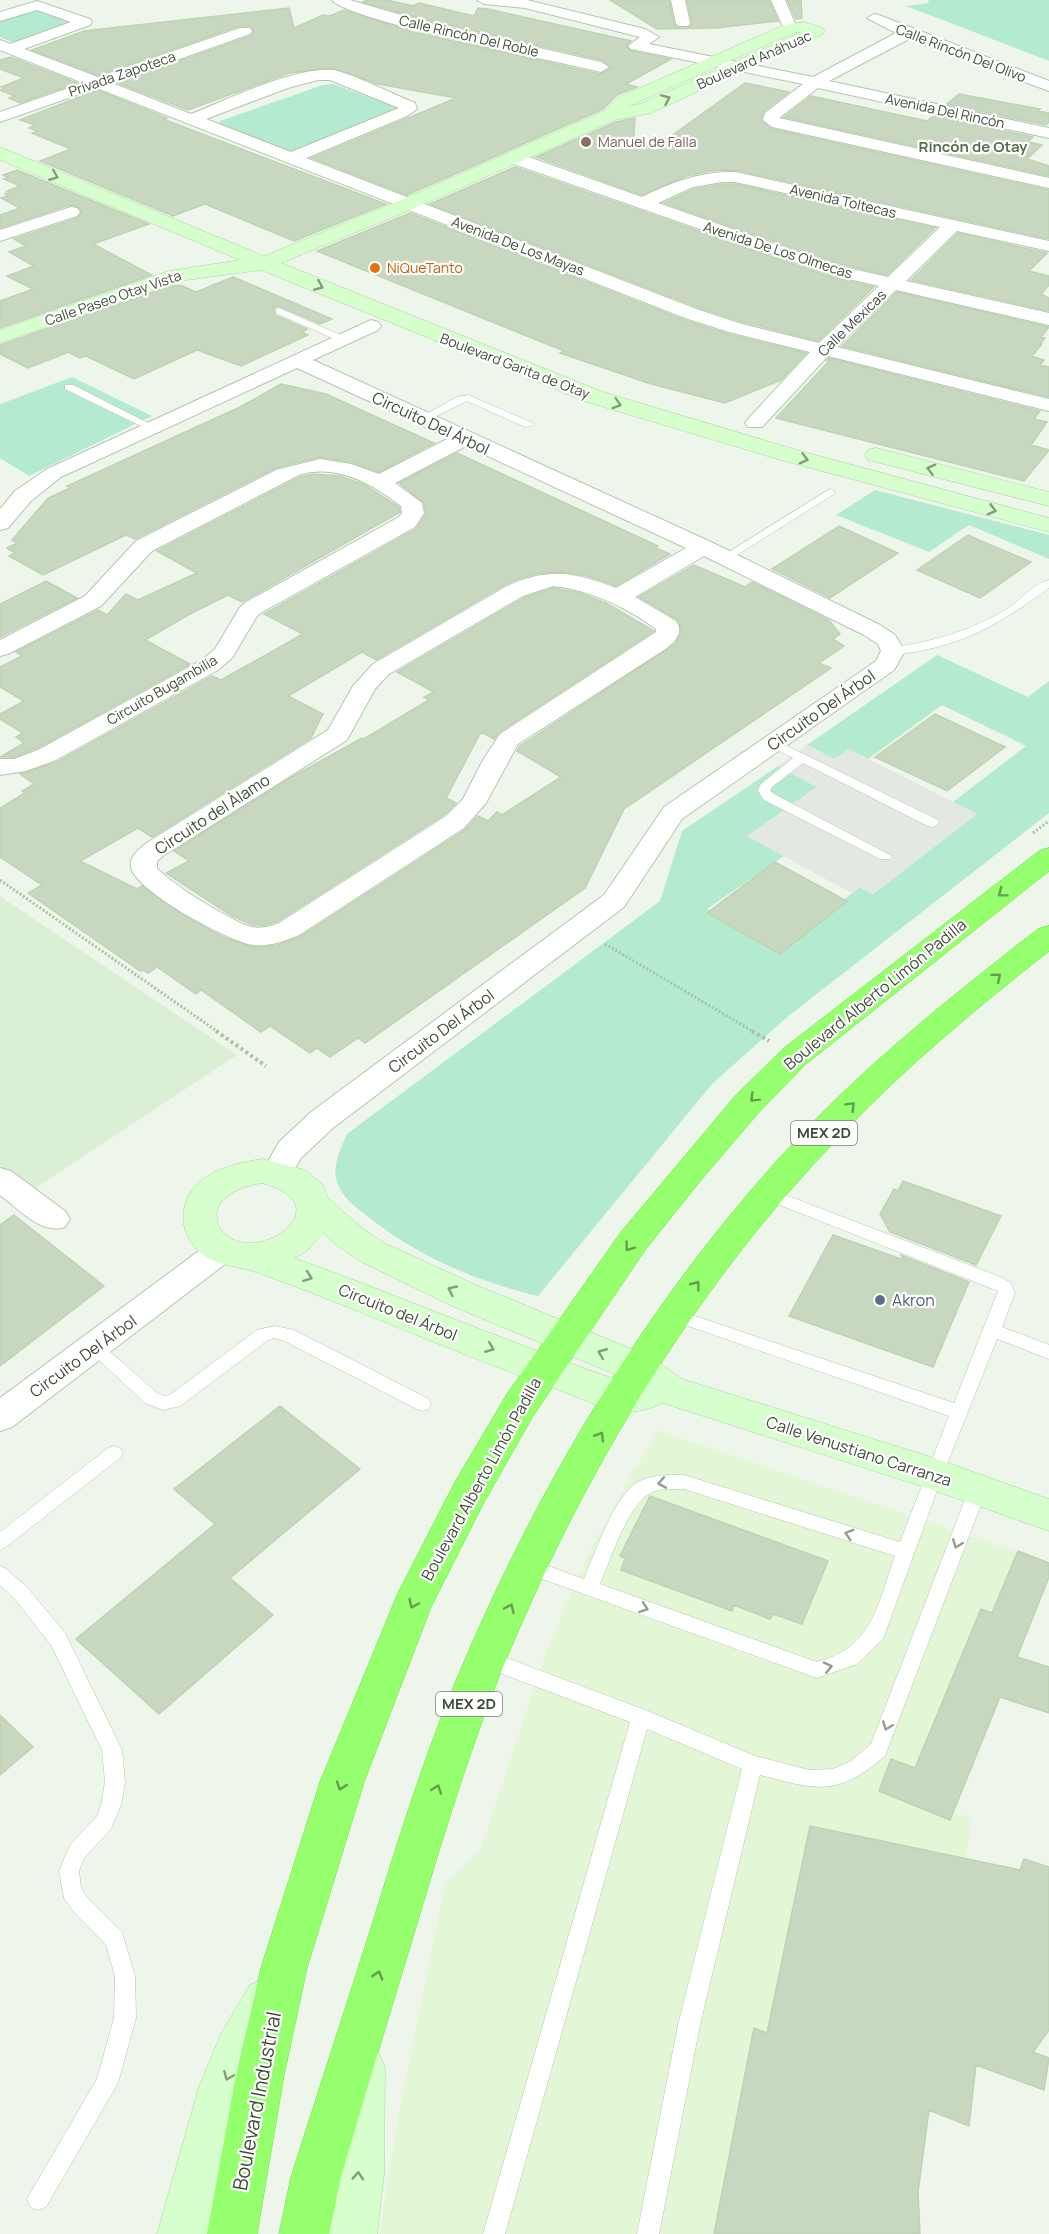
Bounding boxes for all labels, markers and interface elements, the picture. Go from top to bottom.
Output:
street label: Calle Rincón Del Roble [397,10,541,61]
street label: Calle Rincón Del Olivo [893,19,1029,86]
street label: Boulevard Anáhuac [693,26,814,93]
street label: Privada Zapoteca [66,46,178,101]
street label: Avenida Del Rincón [884,89,1007,132]
one-way arrow [660,94,671,106]
place label: Manuel de Falla [598,132,697,151]
marker: Manuel de Falla [579,135,593,149]
district label: Rincón de Otay [918,136,1028,157]
one-way arrow [48,169,59,181]
street label: Avenida Toltecas [788,179,898,222]
street label: Avenida De Los Mayas [449,211,587,280]
street label: Avenida De Los Olmecas [701,216,855,283]
place label: NiQueTanto [387,258,463,277]
marker: NiQueTanto [368,261,382,275]
street label: Calle Paseo Otay Vista [42,265,184,330]
one-way arrow [312,279,323,291]
street label: Calle Mexicas [813,285,890,360]
street label: Boulevard Garita de Otay [438,328,593,403]
street label: Circuito Del Árbol [369,386,493,460]
one-way arrow [611,397,622,409]
one-way arrow [799,451,809,464]
one-way arrow [927,464,937,476]
one-way arrow [987,502,997,515]
street label: Circuito Bugambilia [103,650,220,729]
street label: Circuito Del Árbol [763,664,879,756]
street label: Circuito del Àlamo [150,769,274,859]
one-way arrow [998,885,1009,896]
street label: Boulevard Alberto Limón Padilla [779,913,971,1075]
one-way arrow [990,973,1001,984]
street label: Circuito Del Árbol [384,984,498,1078]
one-way arrow [750,1091,761,1101]
one-way arrow [844,1103,855,1114]
road number: MEX 2D [791,1121,857,1145]
one-way arrow [625,1241,636,1252]
one-way arrow [303,1269,313,1282]
street label: Circuito del Árbol [335,1278,461,1346]
one-way arrow [689,1281,700,1292]
one-way arrow [447,1285,458,1297]
place label: Akron [892,1289,935,1311]
marker: Akron [873,1293,887,1307]
street label: Circuito Del Árbol [25,1310,141,1402]
one-way arrow [483,1341,494,1353]
one-way arrow [597,1348,608,1360]
street label: Boulevard Alberto Limón Padilla [416,1374,546,1584]
street label: Calle Venustiano Carranza [764,1411,954,1491]
one-way arrow [592,1432,604,1442]
one-way arrow [657,1477,667,1489]
one-way arrow [844,1529,855,1541]
one-way arrow [951,1538,964,1549]
one-way arrow [408,1598,420,1609]
one-way arrow [638,1601,649,1614]
one-way arrow [502,1604,514,1615]
one-way arrow [823,1662,833,1675]
road number: MEX 2D [436,1692,502,1716]
one-way arrow [881,1720,894,1731]
one-way arrow [336,1780,349,1791]
one-way arrow [430,1785,443,1795]
one-way arrow [371,1970,383,1981]
street label: Boulevard Industrial [226,2009,287,2193]
one-way arrow [223,2070,235,2081]
one-way arrow [352,2171,365,2180]

